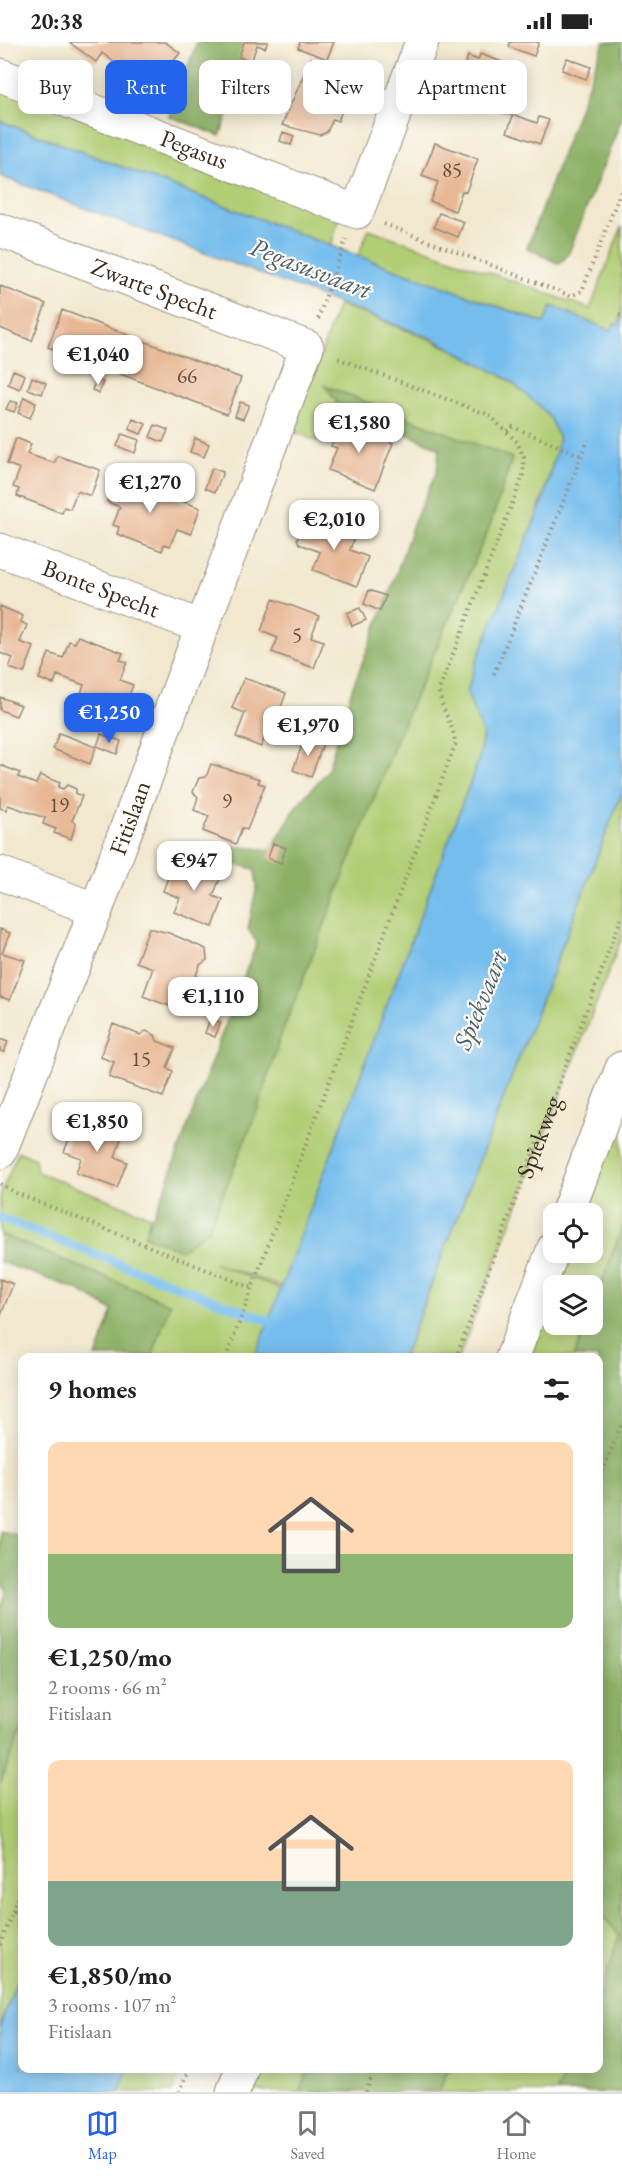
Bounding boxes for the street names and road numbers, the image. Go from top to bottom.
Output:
street label: Pegasus [156,122,232,176]
street label: Zwarte Specht [87,250,222,327]
street label: Bonte Specht [38,552,164,625]
street label: Fitislaan [102,776,157,859]
street label: Spiekweg [509,1091,568,1183]

